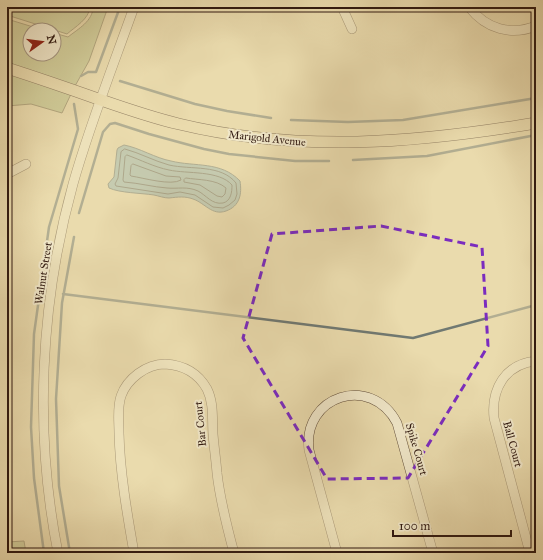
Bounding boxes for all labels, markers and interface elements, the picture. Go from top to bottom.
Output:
north arrow [22,22,62,62]
text: N [44,34,59,46]
street label: Marigold Avenue [228,128,307,149]
street label: Walnut Street [32,241,55,305]
street label: Bar Court [192,401,209,447]
street label: Ball Court [500,420,525,469]
street label: Spike Court [403,421,430,477]
scale bar [393,512,511,538]
text: 100 m [399,519,430,533]

